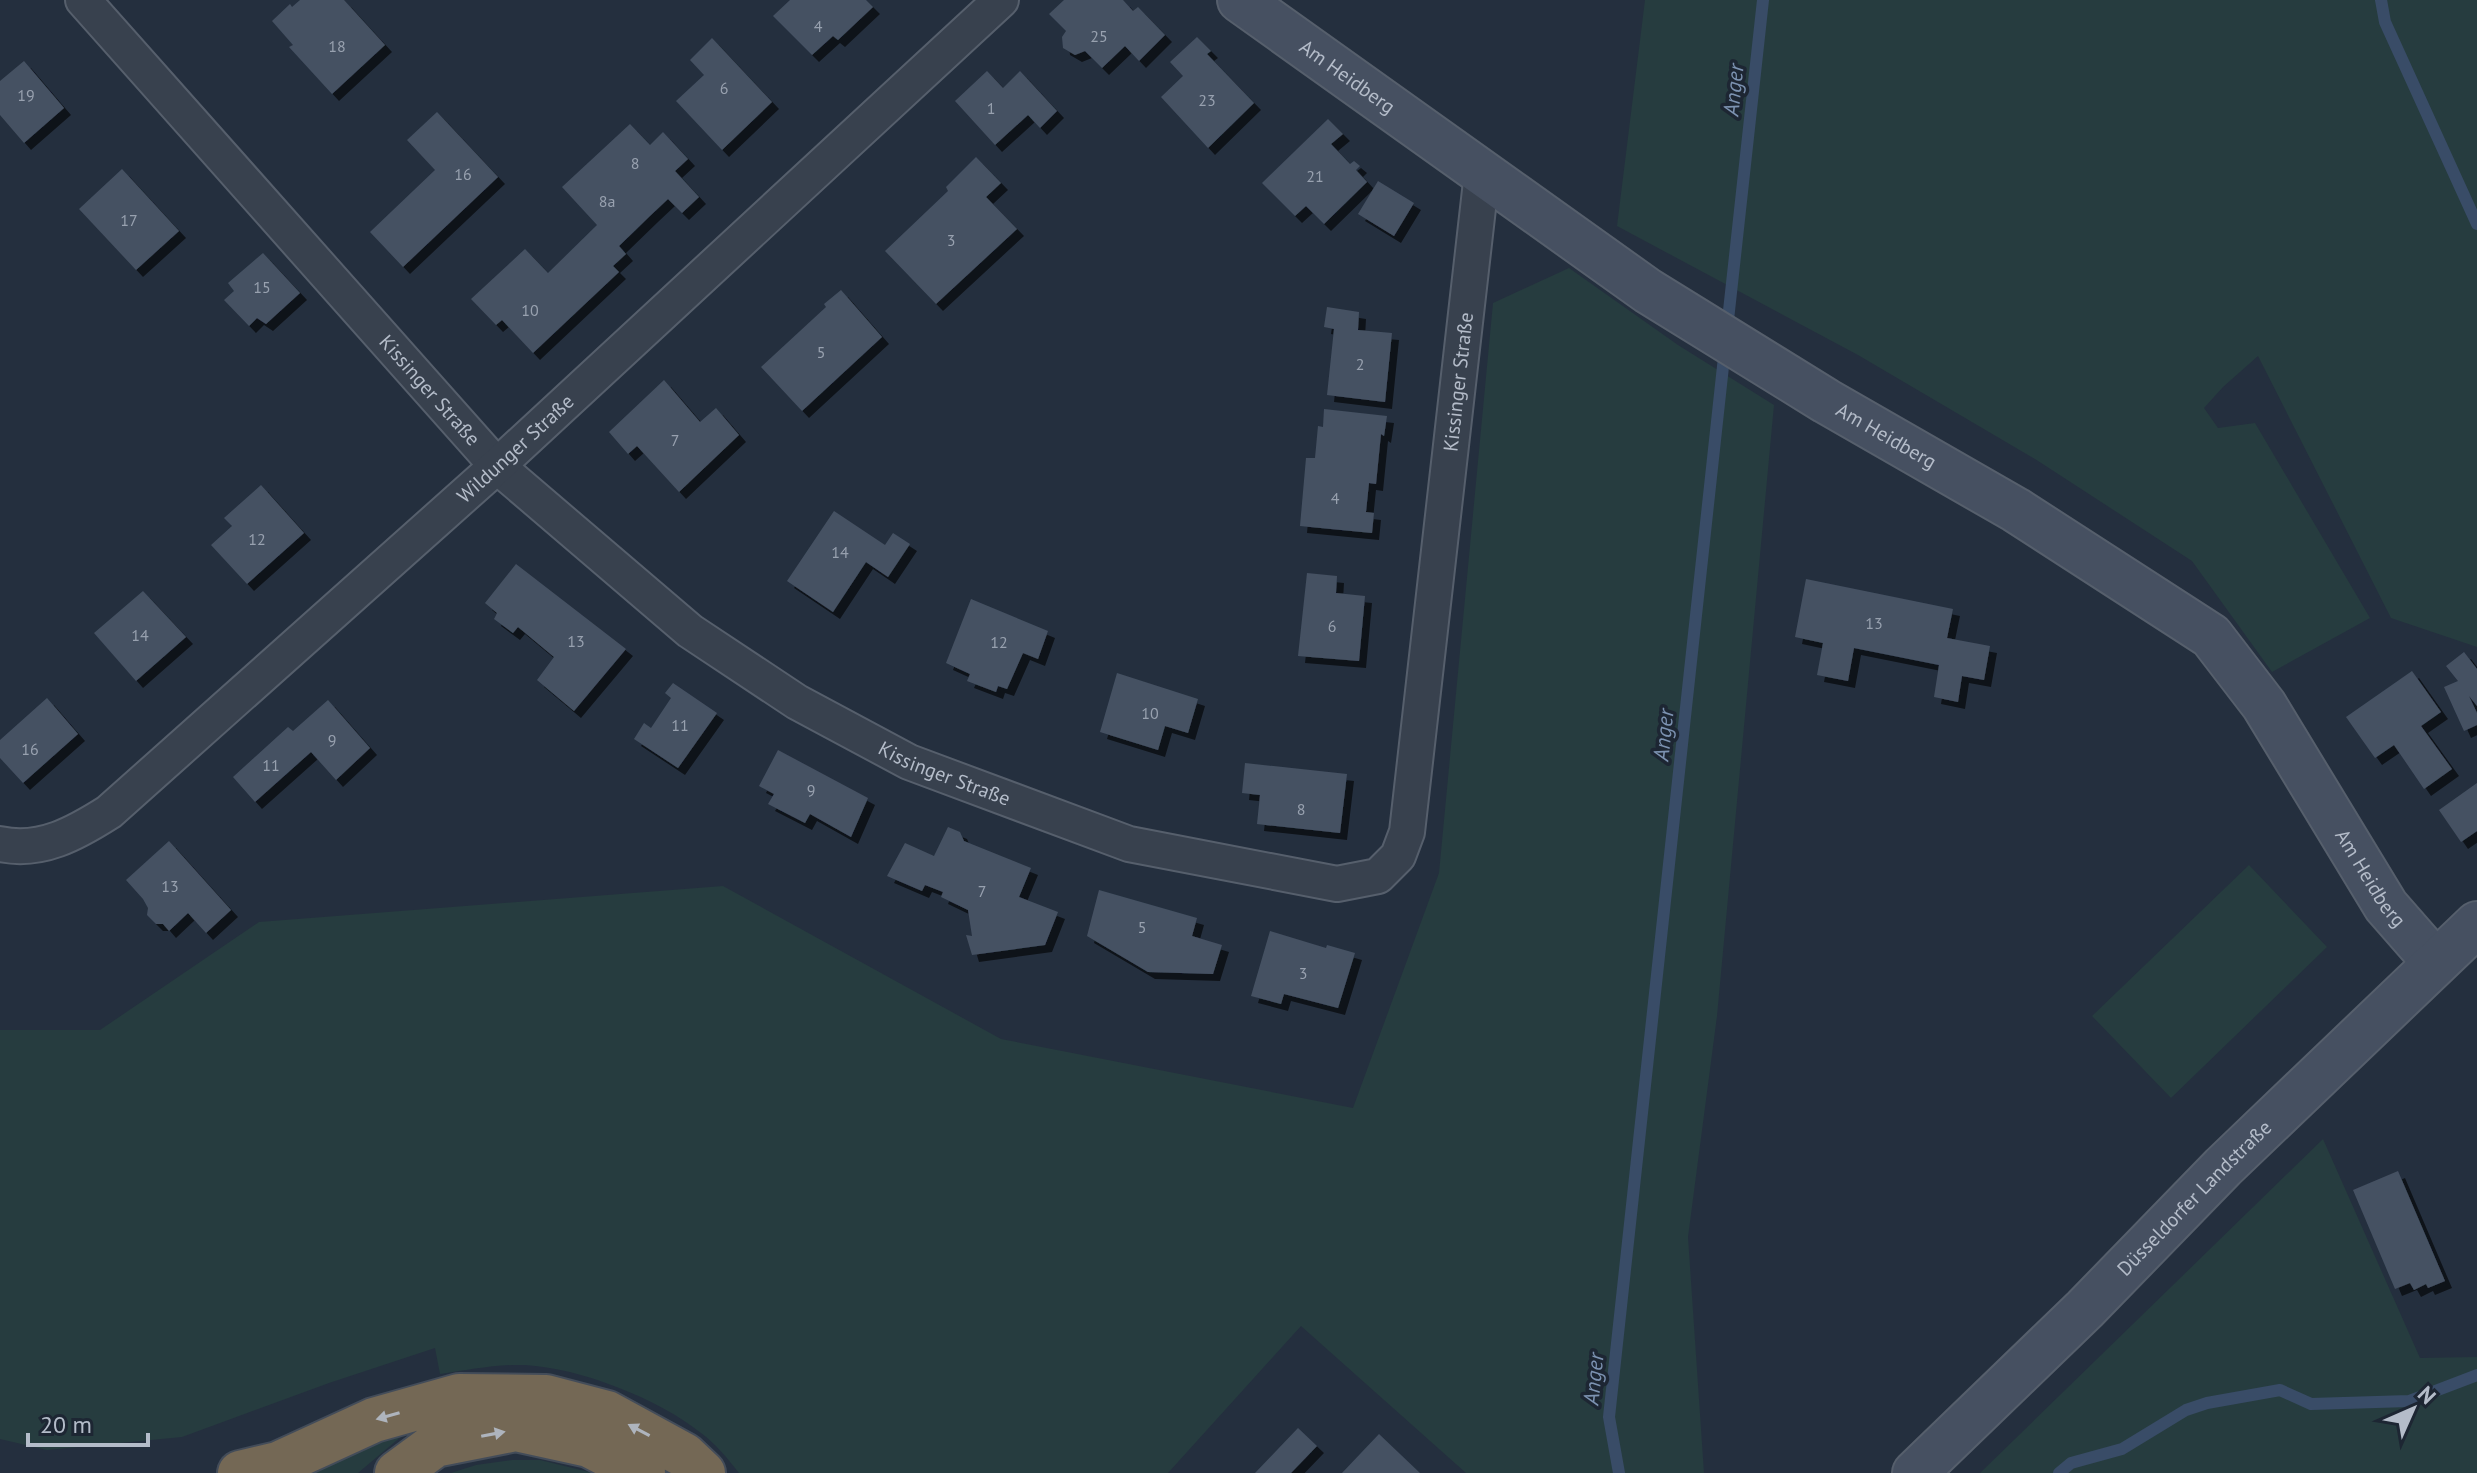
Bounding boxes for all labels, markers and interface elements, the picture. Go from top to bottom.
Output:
house number: 4 [814,16,823,36]
house number: 25 [1090,26,1108,46]
street label: Am Heidberg [1294,34,1400,120]
house number: 18 [328,36,346,56]
water label: Anger [1716,61,1750,118]
house number: 6 [720,78,728,98]
house number: 19 [17,85,35,105]
house number: 23 [1198,90,1216,110]
house number: 1 [987,98,995,118]
house number: 8 [631,153,639,173]
house number: 16 [454,164,472,184]
house number: 21 [1306,166,1324,186]
house number: 8a [599,191,615,211]
house number: 17 [120,210,138,230]
house number: 3 [947,230,955,250]
house number: 15 [253,277,271,297]
house number: 10 [521,300,539,320]
street label: Kissinger Straße [1437,311,1479,453]
street label: Kissinger Straße [373,329,486,451]
house number: 5 [817,342,825,362]
house number: 2 [1356,354,1364,374]
street label: Wildunger Straße [451,389,579,509]
street label: Am Heidberg [1832,397,1941,475]
house number: 7 [671,430,679,450]
house number: 4 [1331,488,1340,508]
house number: 12 [248,529,266,549]
house number: 14 [831,542,849,562]
house number: 13 [1865,613,1883,633]
house number: 6 [1328,616,1336,636]
house number: 14 [131,625,149,645]
house number: 13 [567,631,585,651]
house number: 12 [990,632,1008,652]
house number: 10 [1141,703,1159,723]
water label: Anger [1646,706,1680,763]
house number: 11 [671,715,689,735]
house number: 9 [328,730,336,750]
street label: Kissinger Straße [874,735,1014,812]
house number: 16 [21,739,39,759]
house number: 11 [262,755,280,775]
house number: 9 [807,780,815,800]
house number: 8 [1297,799,1305,819]
street label: Am Heidberg [2329,824,2412,933]
house number: 13 [161,876,179,896]
house number: 7 [978,881,986,901]
house number: 5 [1138,917,1146,937]
house number: 3 [1299,963,1307,983]
street label: Düsseldorfer Landstraße [2111,1115,2277,1281]
water label: Anger [1576,1350,1610,1407]
north arrow [2373,1369,2453,1449]
text: N [2412,1380,2442,1410]
scale bar [28,1397,148,1447]
text: 20 m [40,1409,92,1440]
one-way arrow [376,1410,400,1423]
one-way arrow [627,1424,650,1437]
one-way arrow [481,1427,506,1439]

